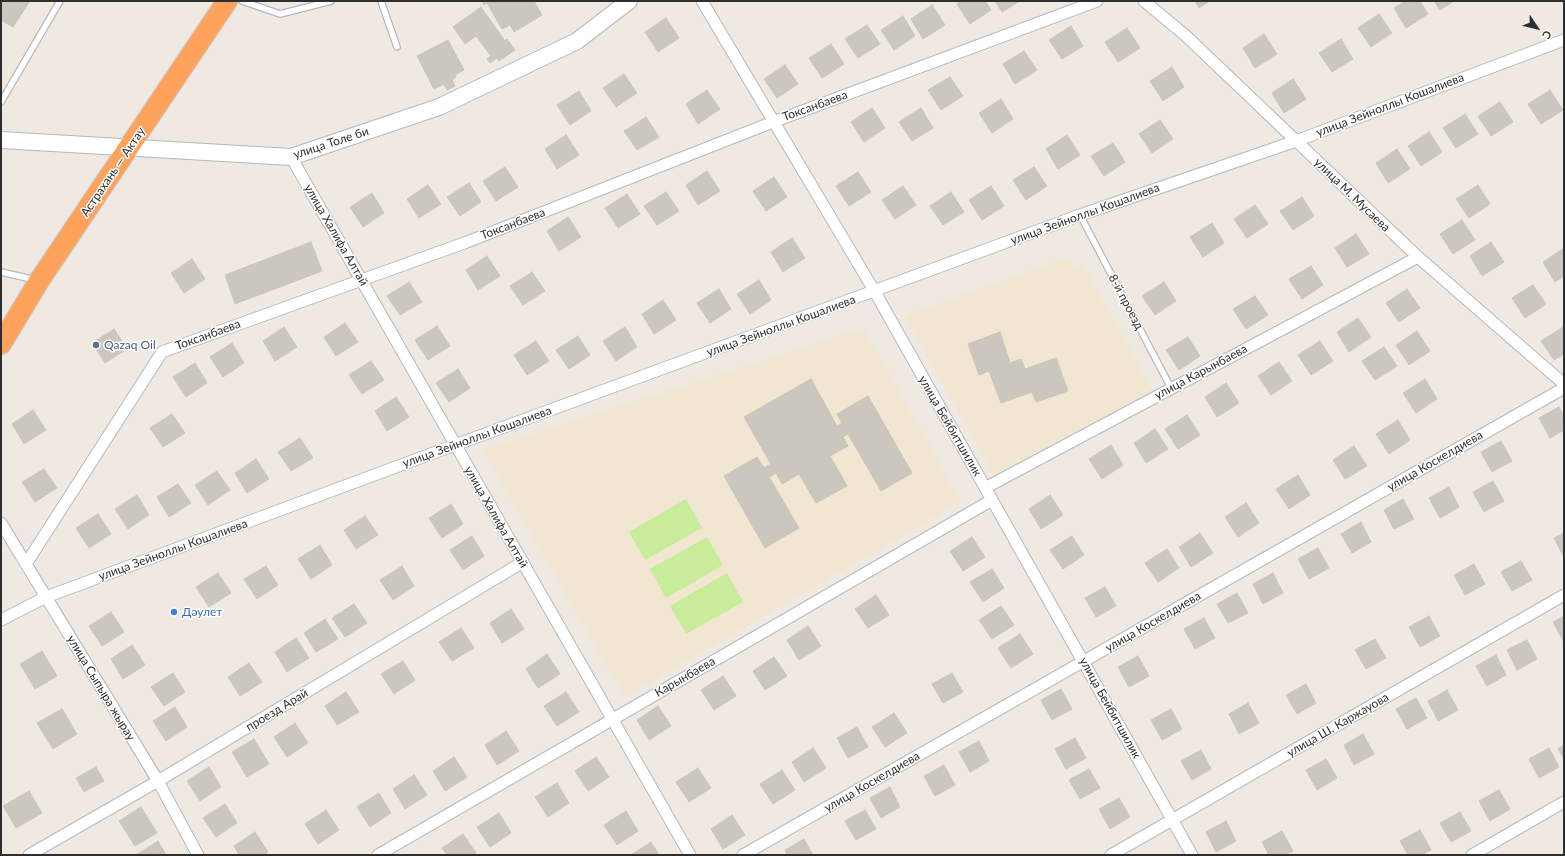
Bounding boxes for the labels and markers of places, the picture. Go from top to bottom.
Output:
place label: Qazaq Oil [104,338,156,352]
marker: Qazaq Oil [91,340,101,350]
place label: Дәулет [182,605,222,619]
marker: Дәулет [169,607,179,617]

